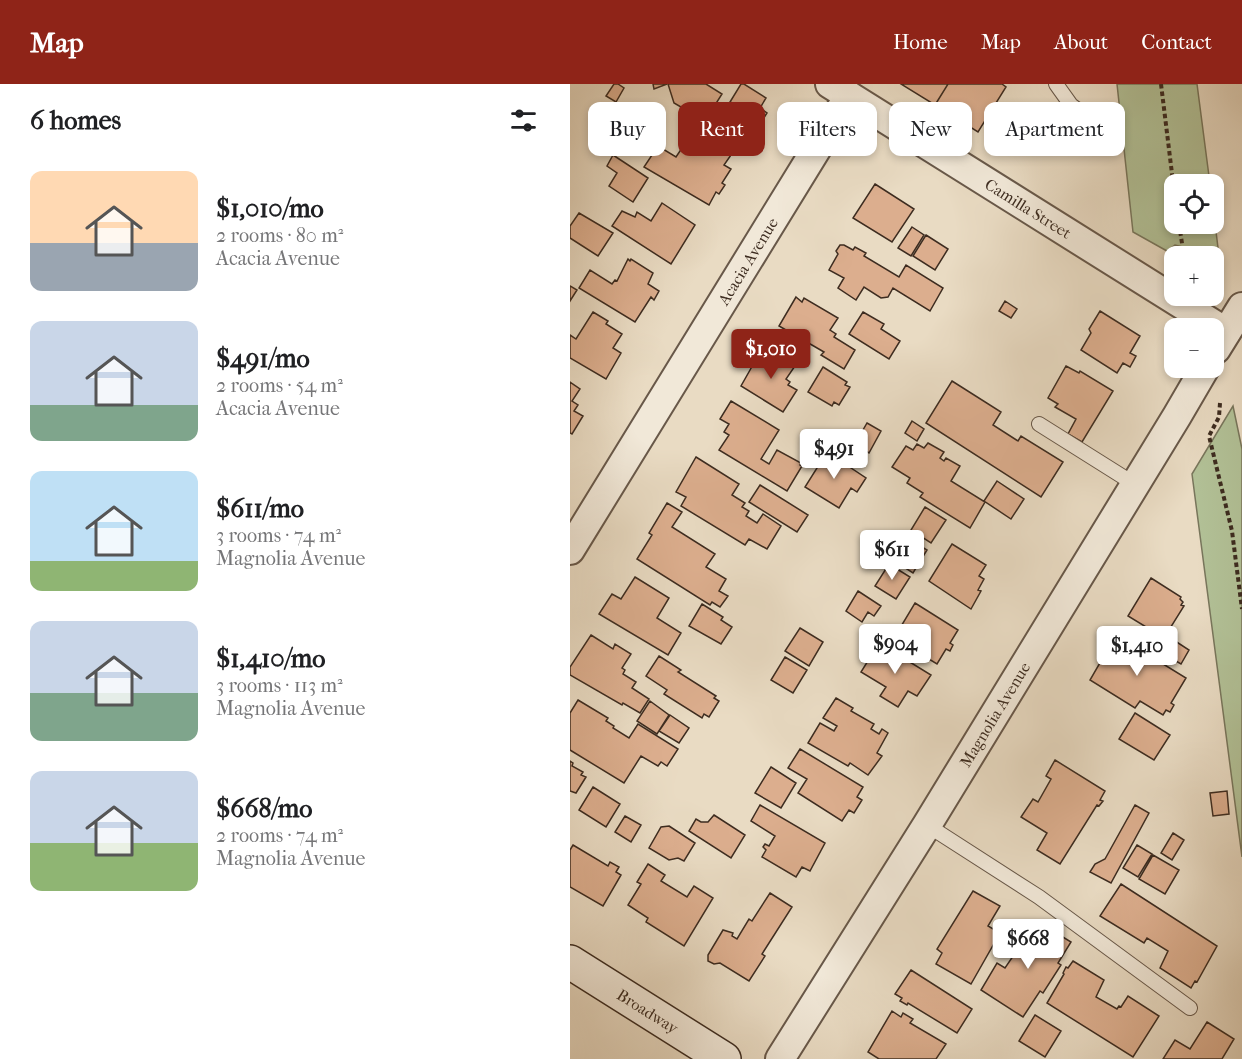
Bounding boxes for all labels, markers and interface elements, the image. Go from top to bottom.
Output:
text: Map [30,26,84,59]
text: Home [893,30,948,54]
text: Map [981,30,1021,54]
text: About [1054,30,1108,54]
text: Contact [1141,30,1212,54]
chip: Buy [588,102,666,156]
chip: Rent [678,102,765,156]
chip: Filters [777,102,877,156]
chip: New [889,102,972,156]
chip: Apartment [984,102,1125,156]
icon: filters [507,104,540,137]
text: 6 homes [30,105,121,136]
map controls [1164,174,1224,378]
button: locate [1164,174,1224,234]
street label: Camilla Street [981,175,1075,243]
text: $1,010/mo [216,193,324,224]
icon: home [78,195,150,267]
street label: Acacia Avenue [713,214,782,310]
text: 2 rooms · 80 m² [216,224,343,247]
button: + [1164,246,1224,306]
text: Acacia Avenue [216,247,340,270]
button: − [1164,318,1224,378]
pin: $1,010 [722,329,820,380]
text: $1,010 [745,337,797,360]
text: $491/mo [216,343,310,374]
icon: home [78,345,150,417]
text: 2 rooms · 54 m² [216,374,343,397]
text: Acacia Avenue [216,397,340,420]
pin: $491 [798,429,870,480]
text: $491 [814,437,854,460]
text: $611/mo [216,493,304,524]
icon: home [78,495,150,567]
text: 3 rooms · 74 m² [216,524,341,547]
pin: $611 [856,530,928,581]
text: $611 [874,538,910,561]
text: Magnolia Avenue [216,547,365,570]
pin: $904 [859,624,931,675]
pin: $1,410 [1088,626,1186,677]
text: $904 [873,632,917,655]
text: $1,410 [1111,634,1163,657]
text: $1,410/mo [216,643,326,674]
icon: home [78,645,150,717]
street label: Magnolia Avenue [956,659,1034,771]
text: 3 rooms · 113 m² [216,674,343,697]
text: Magnolia Avenue [216,697,365,720]
text: $668/mo [216,793,313,824]
icon: home [78,795,150,867]
text: 2 rooms · 74 m² [216,824,343,847]
text: Magnolia Avenue [216,847,365,870]
pin: $668 [992,919,1064,970]
text: $668 [1007,927,1049,950]
street label: Broadway [613,985,682,1038]

